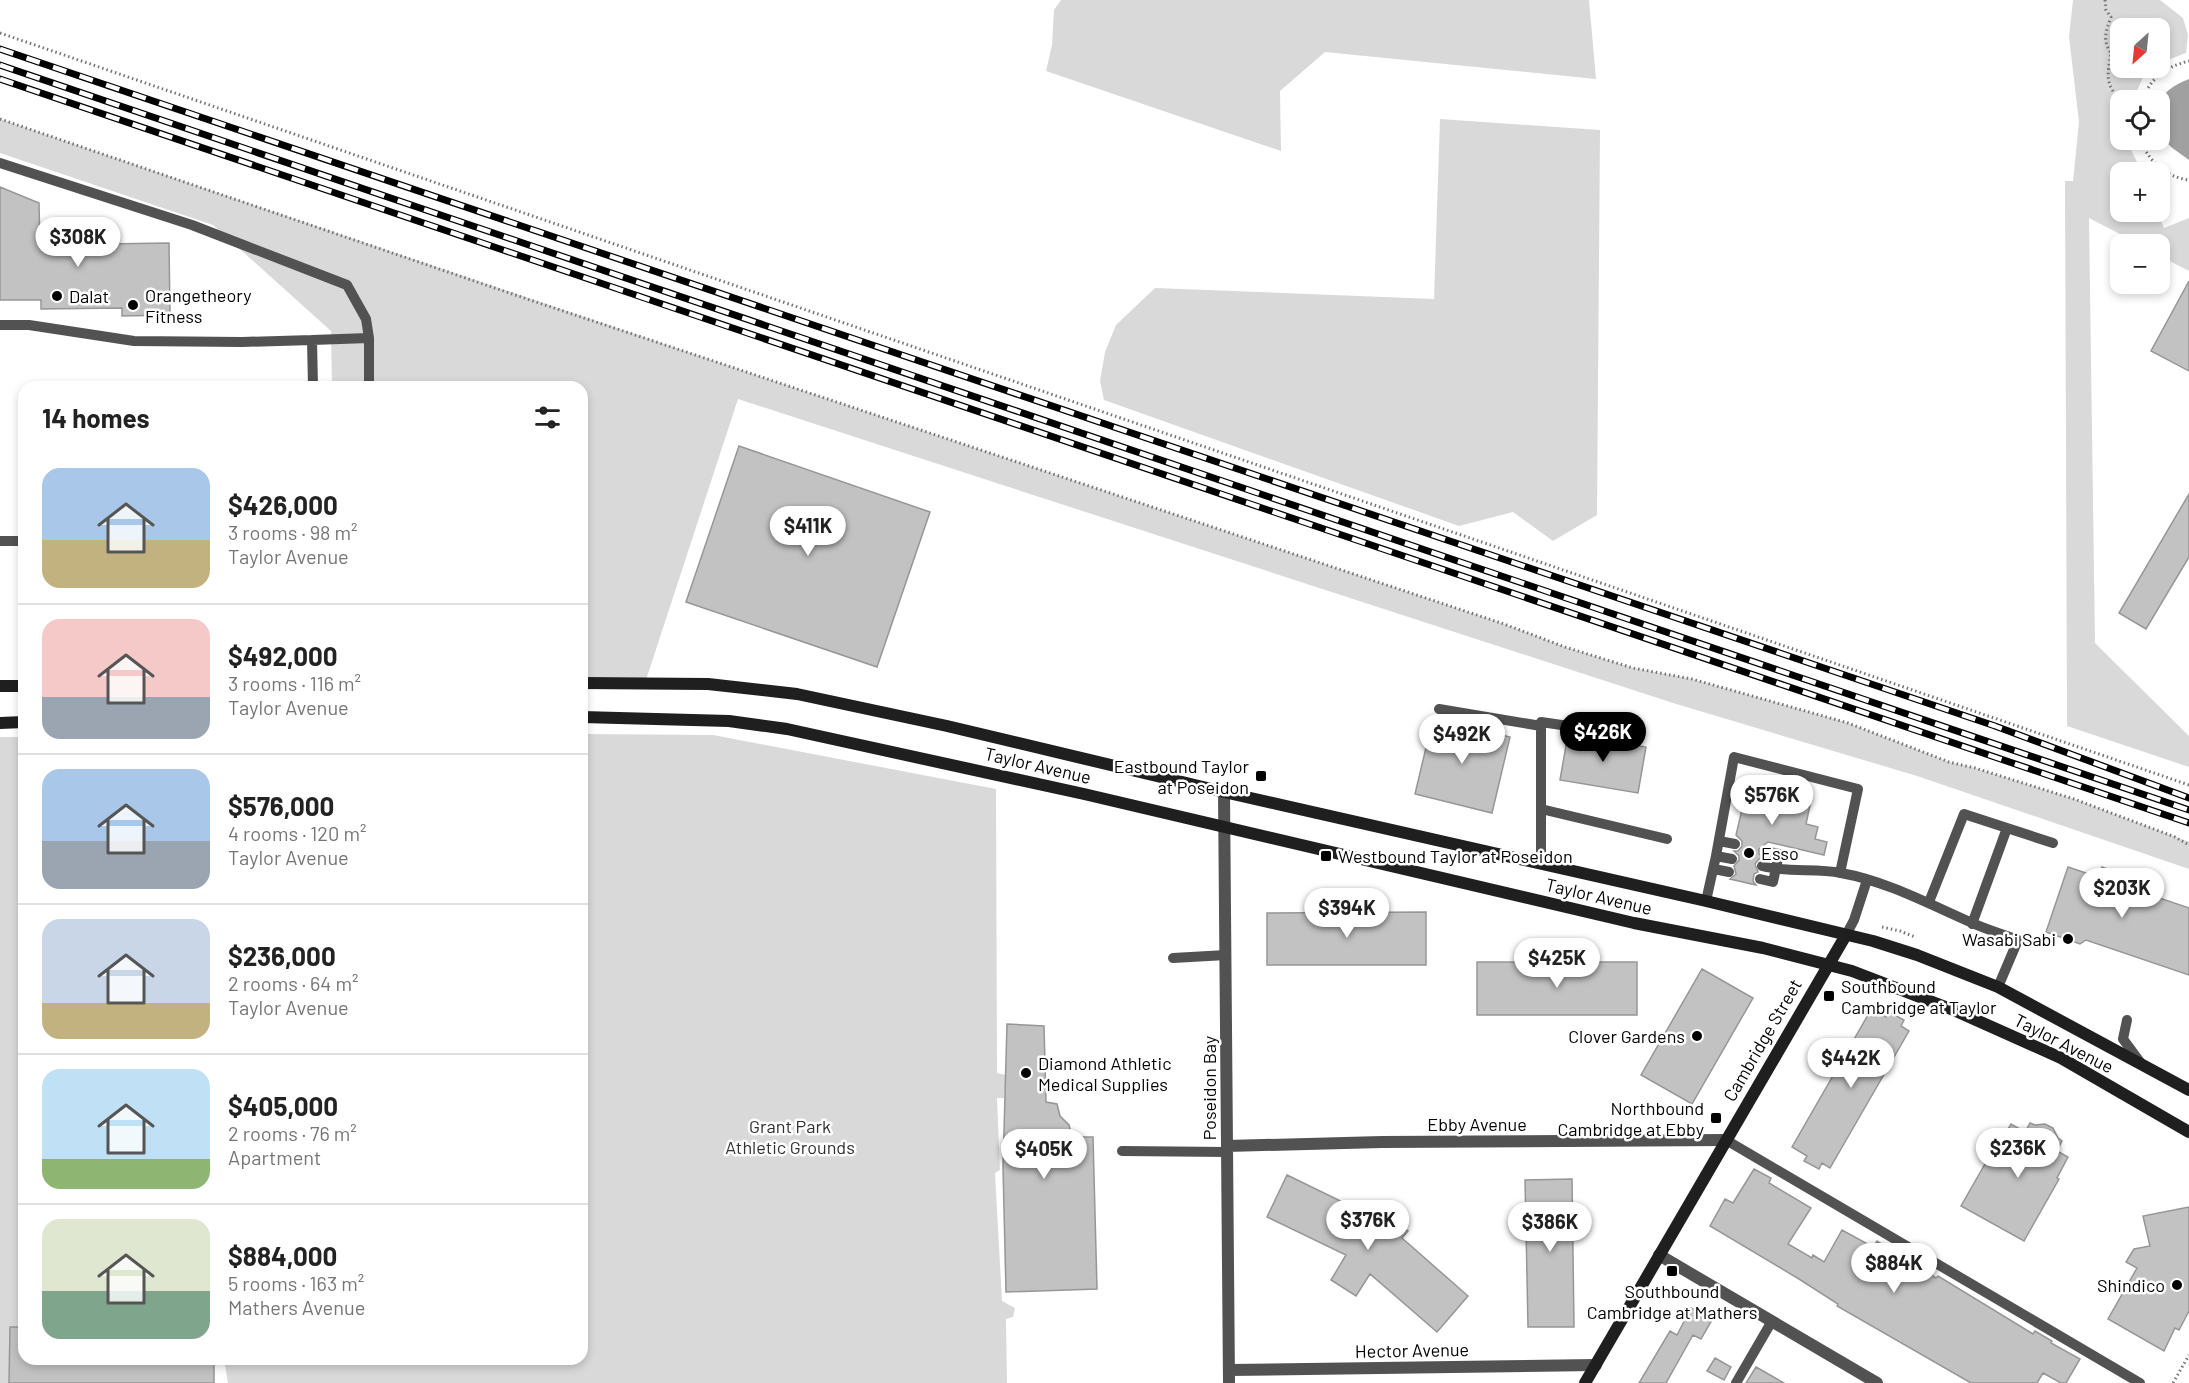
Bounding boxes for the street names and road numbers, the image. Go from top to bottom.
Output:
street label: Taylor Avenue [983,742,1093,788]
street label: Taylor Avenue [1544,873,1654,919]
street label: Cambridge Street [1718,975,1806,1105]
street label: Taylor Avenue [2011,1009,2117,1077]
street label: Poseidon Bay [1198,1036,1220,1140]
street label: Ebby Avenue [1427,1113,1527,1135]
street label: Hector Avenue [1355,1338,1469,1362]

